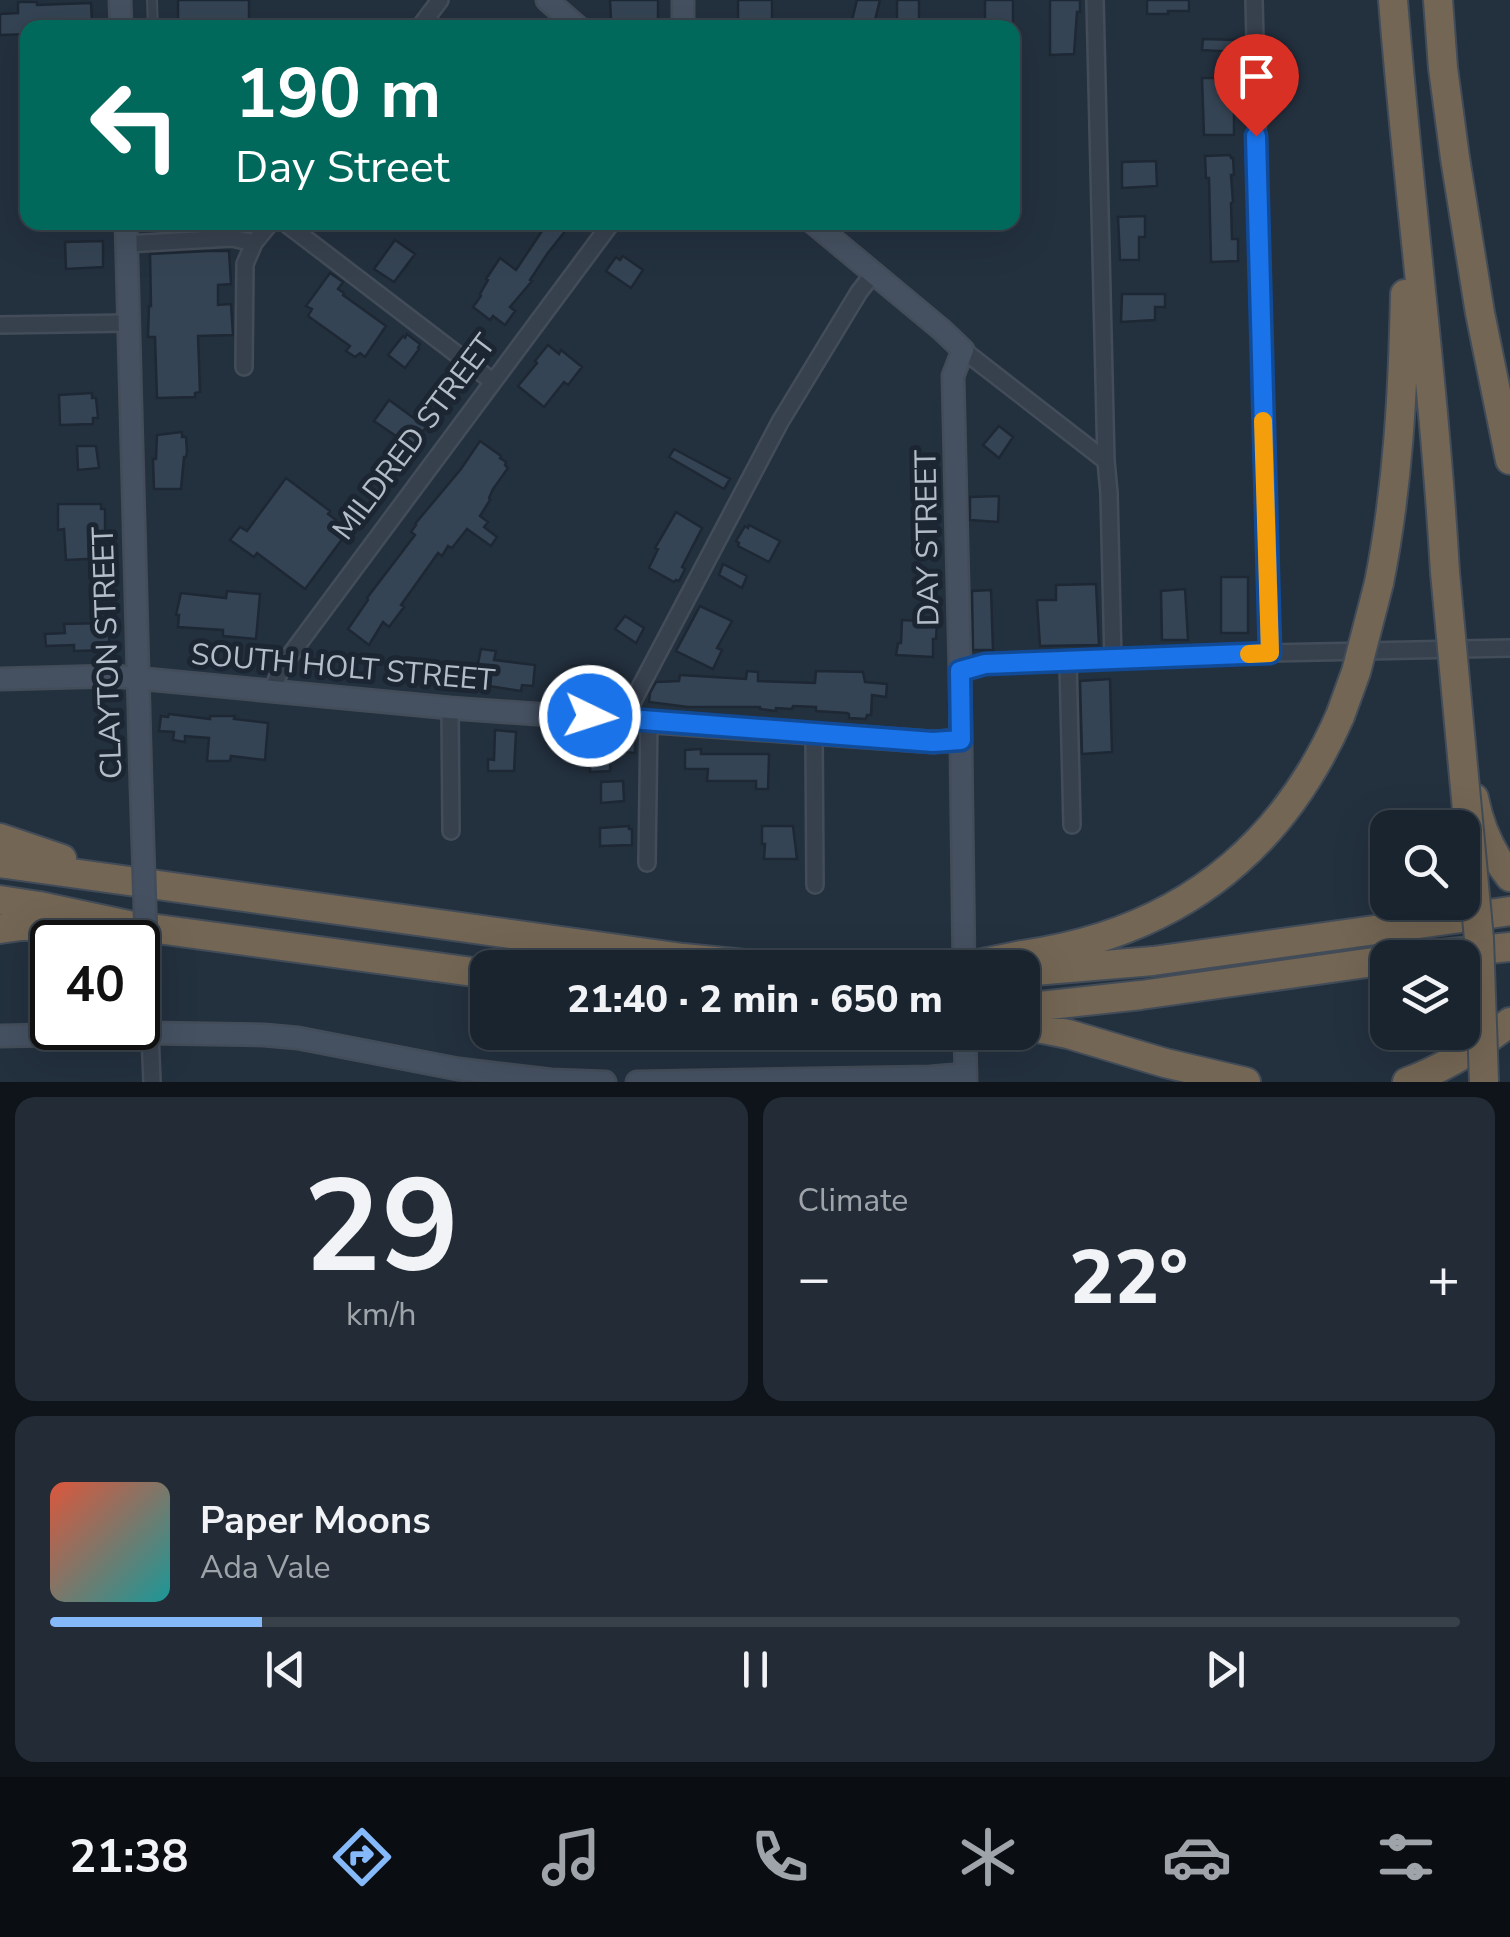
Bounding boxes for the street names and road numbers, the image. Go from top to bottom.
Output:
street label: MILDRED STREET [323,326,505,549]
street label: DAY STREET [905,450,950,626]
street label: CLAYTON STREET [83,526,132,780]
street label: SOUTH HOLT STREET [189,634,497,701]

